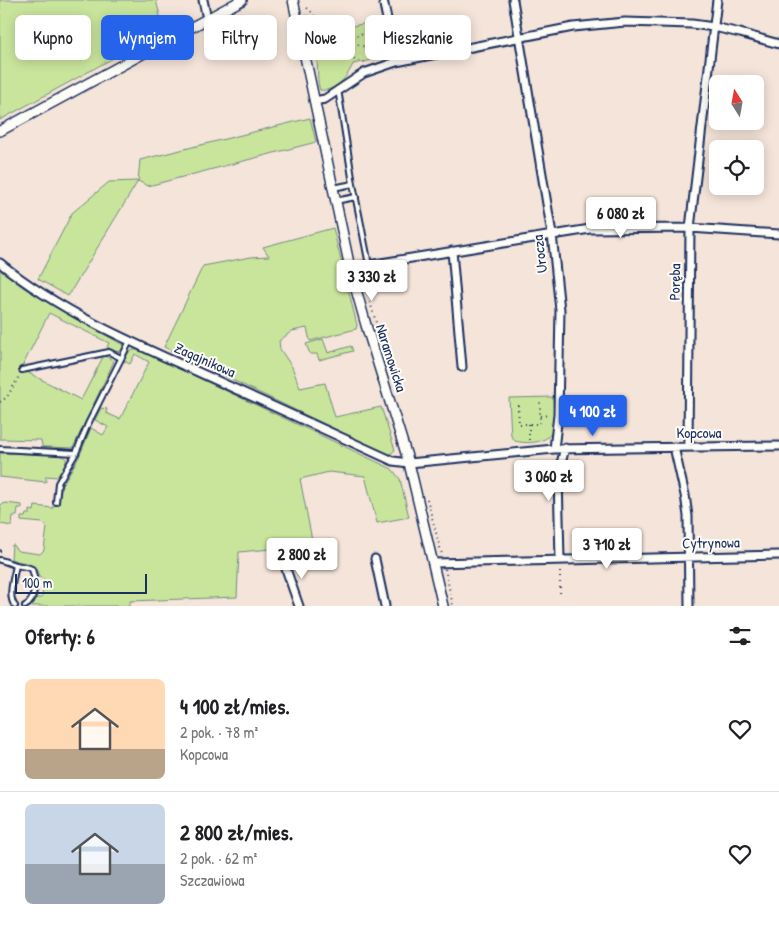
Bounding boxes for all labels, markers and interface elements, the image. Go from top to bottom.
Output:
chip: Kupno [15,15,91,60]
chip: Wynajem [101,15,194,60]
chip: Filtry [204,15,277,60]
chip: Nowe [287,15,355,60]
chip: Mieszkanie [365,15,471,60]
north arrow [709,75,764,130]
map controls [709,75,764,195]
button: locate [709,140,764,195]
pin: 6 080 zł [569,196,673,239]
text: 6 080 zł [597,202,645,224]
street label: Urocza [527,234,552,274]
pin: 3 330 zł [320,260,424,302]
street label: Poręba [664,263,685,301]
text: 3 330 zł [348,265,396,287]
street label: Naramowicka [371,321,412,394]
street label: Zagajnikowa [171,337,239,382]
pin: 4 100 zł [541,394,645,437]
text: 4 100 zł [570,400,616,422]
street label: Kopcowa [676,422,722,443]
pin: 3 060 zł [497,460,601,502]
text: 3 060 zł [525,465,573,487]
pin: 3 710 zł [555,528,659,570]
street label: Cytrynowa [682,531,740,554]
text: 3 710 zł [583,533,631,555]
pin: 2 800 zł [250,538,354,580]
text: 2 800 zł [277,543,327,565]
scale bar [15,571,148,594]
text: 100 m [22,573,52,592]
text: Oferty: 6 [25,622,95,651]
icon: filters [726,622,754,650]
text: 4 100 zł/mies. [180,692,290,721]
icon: home [65,699,125,759]
icon: heart [726,715,754,743]
text: 2 pok. · 78 m² [180,721,258,743]
text: Kopcowa [180,743,228,765]
text: 2 800 zł/mies. [180,818,293,847]
icon: home [65,824,125,884]
icon: heart [726,840,754,868]
text: 2 pok. · 62 m² [180,847,257,869]
text: Szczawiowa [180,869,245,891]

